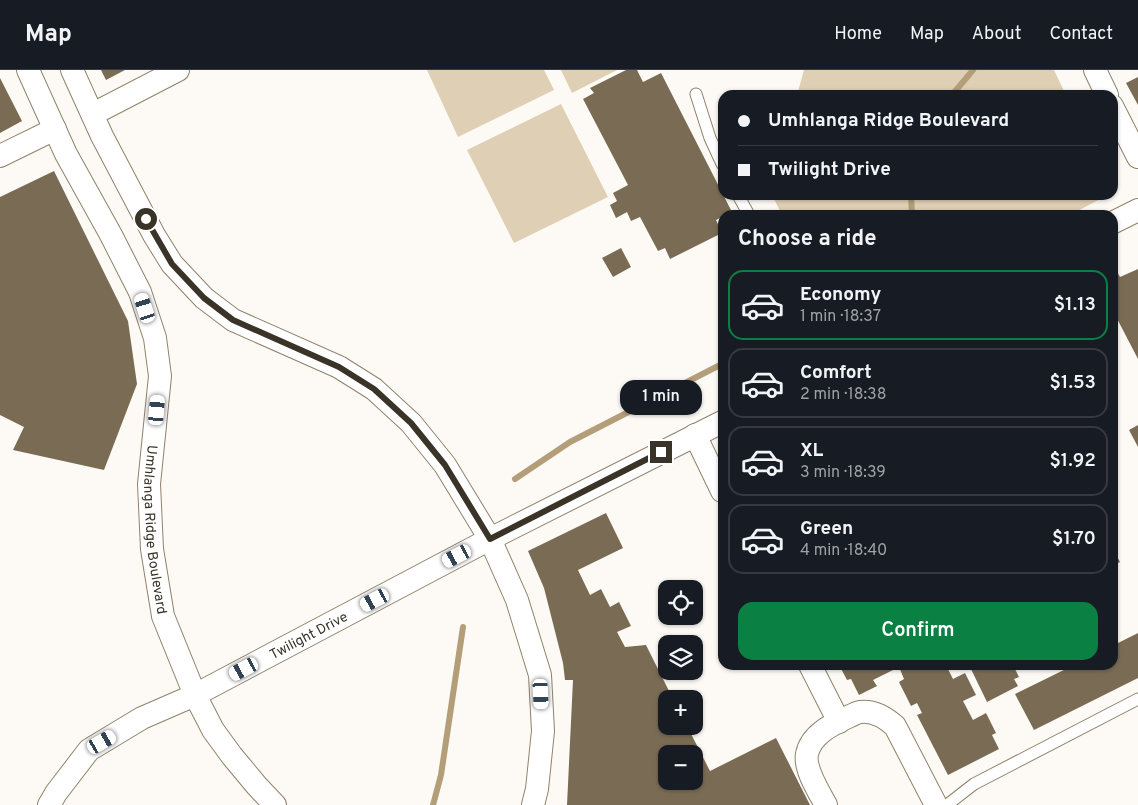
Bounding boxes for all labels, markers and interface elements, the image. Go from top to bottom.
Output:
text: Map [25,20,72,50]
text: Home [834,23,882,46]
text: Map [910,23,944,46]
text: About [972,23,1021,46]
text: Contact [1049,23,1113,46]
text: Umhlanga Ridge Boulevard [768,109,1009,133]
text: Twilight Drive [768,158,891,182]
route start [135,208,157,230]
text: Choose a ride [738,226,876,253]
icon: car [740,283,785,328]
text: Economy [800,283,881,307]
car [133,291,156,325]
text: $1.13 [1054,293,1096,317]
text: 1 min · 18:37 [800,307,881,327]
icon: car [740,361,785,406]
text: Comfort [800,361,872,385]
text: $1.53 [1050,371,1096,395]
callout: 1 min [620,380,702,414]
text: 2 min · 18:38 [800,385,886,405]
text: 1 min [642,387,680,407]
car [148,394,165,426]
icon: car [740,439,785,484]
text: XL [800,439,823,463]
route end [650,441,672,463]
street label: Umhlanga Ridge Boulevard [139,444,170,616]
text: $1.92 [1049,449,1096,473]
text: 3 min · 18:39 [800,463,886,483]
icon: car [740,517,785,562]
text: Green [800,517,853,541]
text: $1.70 [1052,527,1096,551]
text: 4 min · 18:40 [800,541,887,561]
car [440,542,473,570]
map controls [658,580,703,790]
button: locate [658,580,703,625]
car [358,586,391,614]
button: Confirm [738,602,1098,660]
street label: Twilight Drive [267,609,351,664]
button: layers [658,635,703,680]
car [227,655,260,683]
car [532,679,549,709]
button: + [658,690,703,735]
car [85,728,118,756]
button: − [658,745,703,790]

